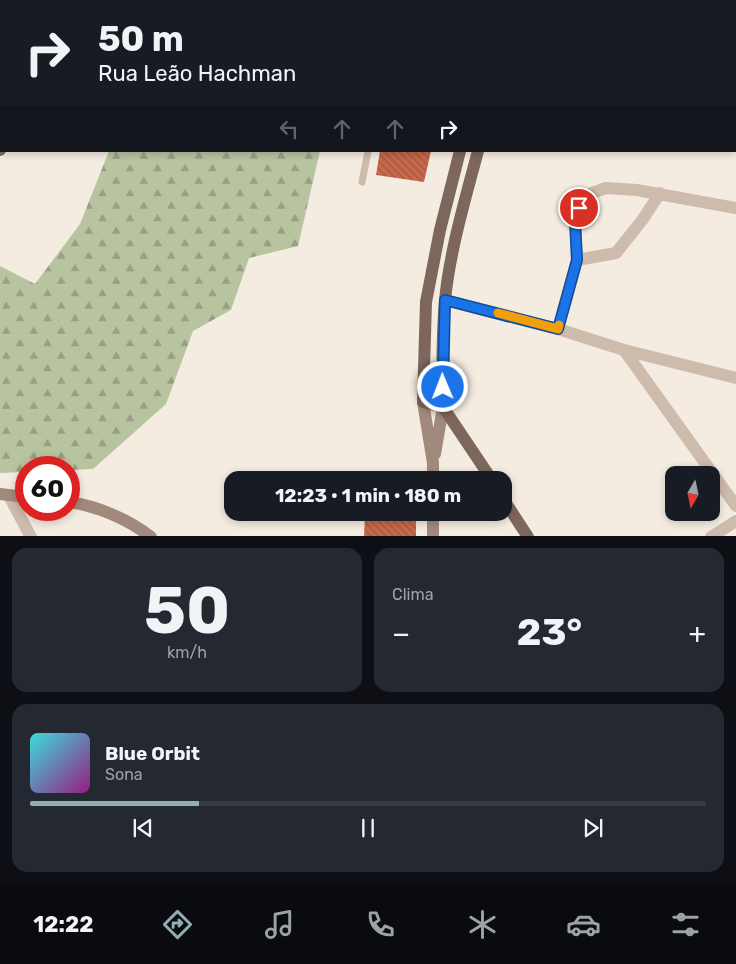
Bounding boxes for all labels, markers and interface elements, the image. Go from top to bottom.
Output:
text: 50 m [98,18,184,60]
icon: right [15,20,80,85]
text: Rua Leão Hachman [98,60,296,87]
icon: left [275,115,303,143]
icon: ahead [328,115,356,143]
icon: ahead [381,115,409,143]
icon: right [434,115,462,143]
pin [558,187,600,229]
icon: arrive [565,194,593,222]
position arrow [416,360,468,412]
speed limit sign: 60 [15,456,80,521]
north arrow [665,466,720,521]
map controls [665,466,720,521]
text: 12:23 · 1 min · 180 m [275,484,461,507]
text: 50 [144,572,230,649]
text: Clima [392,585,433,604]
text: 23° [517,609,582,655]
text: − [392,617,410,650]
text: + [689,617,706,650]
text: km/h [167,643,207,662]
text: Blue Orbit [105,742,200,765]
text: Sona [105,765,143,784]
icon: previous [129,814,157,842]
icon: pause [354,814,382,842]
icon: next [579,814,607,842]
icon: directions [160,907,195,942]
icon: music [262,907,297,942]
icon: phone [363,907,398,942]
icon: climate [465,907,500,942]
icon: car [566,907,601,942]
icon: filters [668,907,703,942]
text: 12:22 [33,911,94,938]

